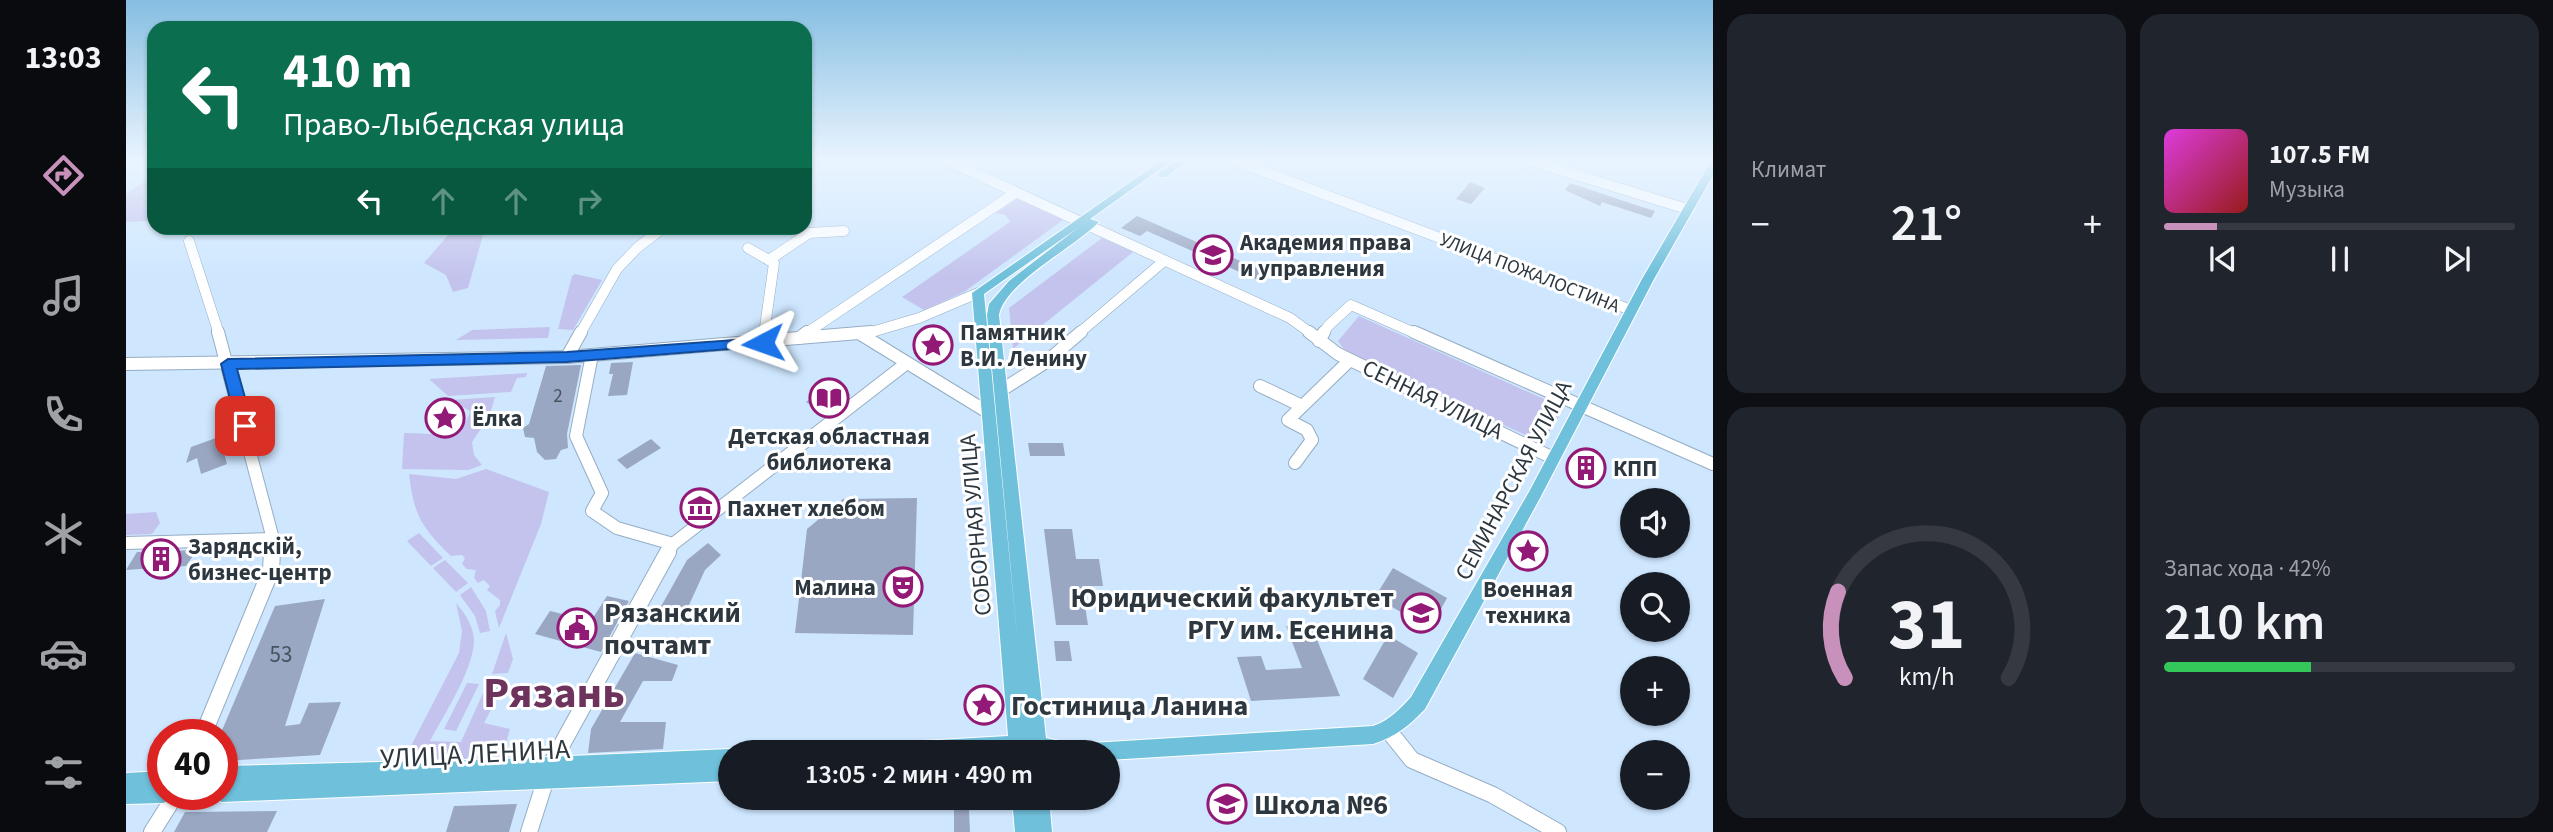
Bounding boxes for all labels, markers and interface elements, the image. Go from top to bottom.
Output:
text: 13:03 [24,35,102,81]
text: 410 m [283,37,412,107]
icon: left [168,49,259,140]
text: Право-Лыбедская улица [283,102,625,148]
text: 107.5 FM [2269,136,2370,173]
icon: directions [39,151,88,200]
text: Климат [1751,153,1826,186]
text: Музыка [2269,173,2345,206]
icon: left [351,182,389,220]
icon: ahead [424,182,462,220]
icon: ahead [497,182,535,220]
icon: right [570,182,608,220]
text: 21° [1891,187,1962,261]
text: − [1751,198,1770,252]
text: + [2083,198,2102,252]
place label: Академия права и управления [1239,226,1411,285]
street label: УЛИЦА ПОЖАЛОСТИНА [1436,227,1624,320]
school or university icon: Академия права и управления [1192,234,1234,276]
icon: previous [2204,240,2242,278]
icon: pause [2321,240,2359,278]
icon: next [2438,240,2476,278]
icon: music [39,271,88,320]
position arrow [726,306,800,380]
place label: Памятник В.И. Ленину [960,316,1087,375]
place icon: Памятник В.И. Ленину [912,324,954,366]
street label: СЕННАЯ УЛИЦА [1357,351,1509,448]
street label: СЕМИНАРСКАЯ УЛИЦА [1447,374,1580,586]
library icon: Детская областная библиотека [808,377,850,419]
house number: 2 [553,383,563,410]
icon: phone [39,390,88,439]
pin [215,396,275,456]
place icon: Ёлка [424,397,466,439]
place label: Ёлка [472,402,522,435]
icon: arrive [226,407,264,445]
place label: Детская областная библиотека [728,420,930,479]
street label: СОБОРНАЯ УЛИЦА [951,432,1000,617]
building icon: КПП [1565,447,1607,489]
place label: КПП [1613,452,1658,485]
museum icon: Пахнет хлебом [679,487,721,529]
map controls [1620,488,1690,810]
button: sound [1620,488,1690,558]
place label: Пахнет хлебом [727,492,885,525]
icon: climate [39,509,88,558]
place label: Зарядскiй, бизнес-центр [188,530,332,589]
place icon: Военная техника [1507,530,1549,572]
building icon: Зарядскiй, бизнес-центр [140,538,182,580]
text: Запас хода · 42% [2164,552,2331,585]
theatre icon: Малина [882,566,924,608]
place label: Малина [794,571,876,604]
button: search [1620,572,1690,642]
place label: Военная техника [1483,573,1573,632]
text: 31 [1888,574,1965,678]
place label: Юридический факультет РГУ им. Есенина [1071,578,1394,650]
text: 210 km [2164,586,2325,660]
school or university icon: Юридический факультет РГУ им. Есенина [1400,592,1442,634]
place label: Рязанский почтамт [604,593,741,665]
public building icon: Рязанский почтамт [556,607,598,649]
icon: car [39,629,88,678]
house number: 53 [270,638,292,671]
button: + [1620,656,1690,726]
text: km/h [1899,659,1954,695]
district label: Рязань [483,662,625,725]
place icon: Гостиница Ланина [963,684,1005,726]
place label: Гостиница Ланина [1011,686,1248,726]
speed limit sign: 40 [147,719,238,810]
street label: УЛИЦА ЛЕНИНА [379,729,572,779]
button: − [1620,740,1690,810]
icon: filters [39,748,88,797]
text: 13:05 · 2 мин · 490 m [805,756,1033,793]
school or university icon: Школа №6 [1206,783,1248,825]
place label: Школа №6 [1254,785,1388,825]

